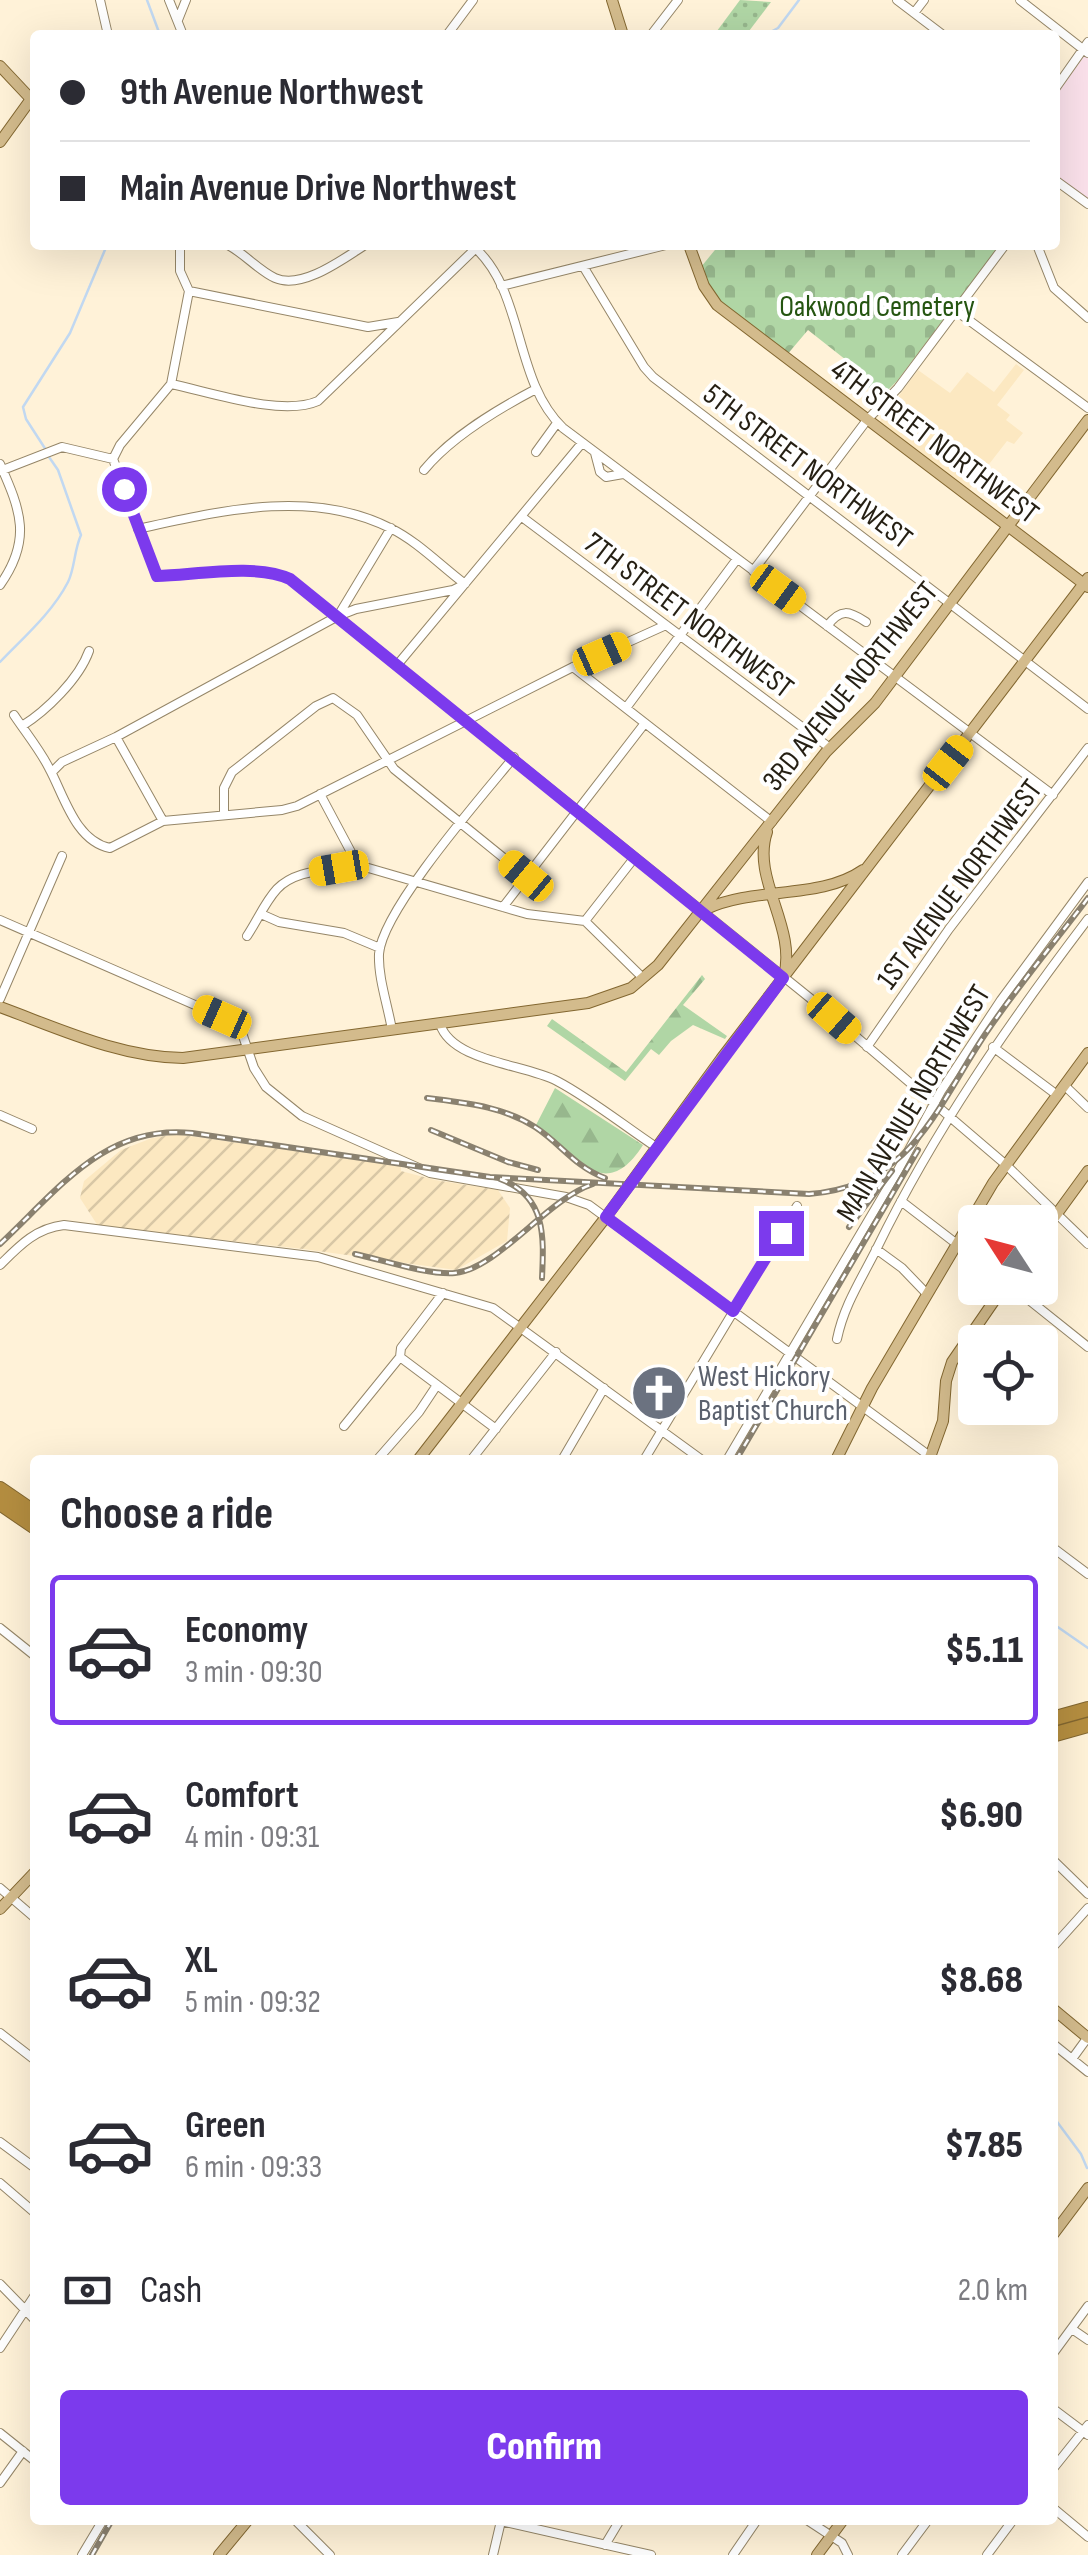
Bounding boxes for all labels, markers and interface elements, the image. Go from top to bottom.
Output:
text: 9th Avenue Northwest [120,70,423,115]
text: Main Avenue Drive Northwest [120,166,516,211]
park label: Oakwood Cemetery [779,289,975,325]
street label: 4TH STREET NORTHWEST [823,352,1046,532]
street label: 5TH STREET NORTHWEST [696,377,919,557]
route start [102,467,147,512]
street label: 7TH STREET NORTHWEST [577,525,800,706]
car [745,559,811,619]
street label: 3RD AVENUE NORTHWEST [755,575,946,798]
car [568,628,636,680]
car [918,730,978,796]
street label: 1ST AVENUE NORTHWEST [869,773,1050,996]
car [493,845,559,907]
car [307,848,371,888]
street label: MAIN AVENUE NORTHWEST [829,979,999,1228]
car [802,987,866,1049]
car [188,991,256,1043]
north arrow [958,1205,1058,1305]
map controls [958,1205,1058,1425]
route end [759,1211,804,1256]
button: locate [958,1325,1058,1425]
place label: West Hickory Baptist Church [698,1359,848,1429]
church icon: West Hickory Baptist Church [629,1363,689,1423]
text: Choose a ride [60,1487,273,1542]
icon: car [65,1605,155,1695]
text: Economy [185,1608,308,1653]
text: $5.11 [945,1628,1023,1673]
text: 3 min · 09:30 [185,1653,322,1692]
icon: car [65,1770,155,1860]
text: Comfort [185,1773,299,1818]
text: $6.90 [939,1793,1023,1838]
text: 4 min · 09:31 [185,1818,319,1857]
icon: car [65,1935,155,2025]
text: XL [185,1938,218,1983]
text: $8.68 [939,1958,1023,2003]
text: 5 min · 09:32 [185,1983,321,2022]
icon: car [65,2100,155,2190]
text: Green [185,2103,266,2148]
text: $7.85 [945,2123,1023,2168]
text: 6 min · 09:33 [185,2148,322,2187]
icon: cash [60,2263,115,2318]
text: Cash [140,2268,202,2313]
text: 2.0 km [958,2271,1028,2310]
button: Confirm [60,2390,1028,2505]

